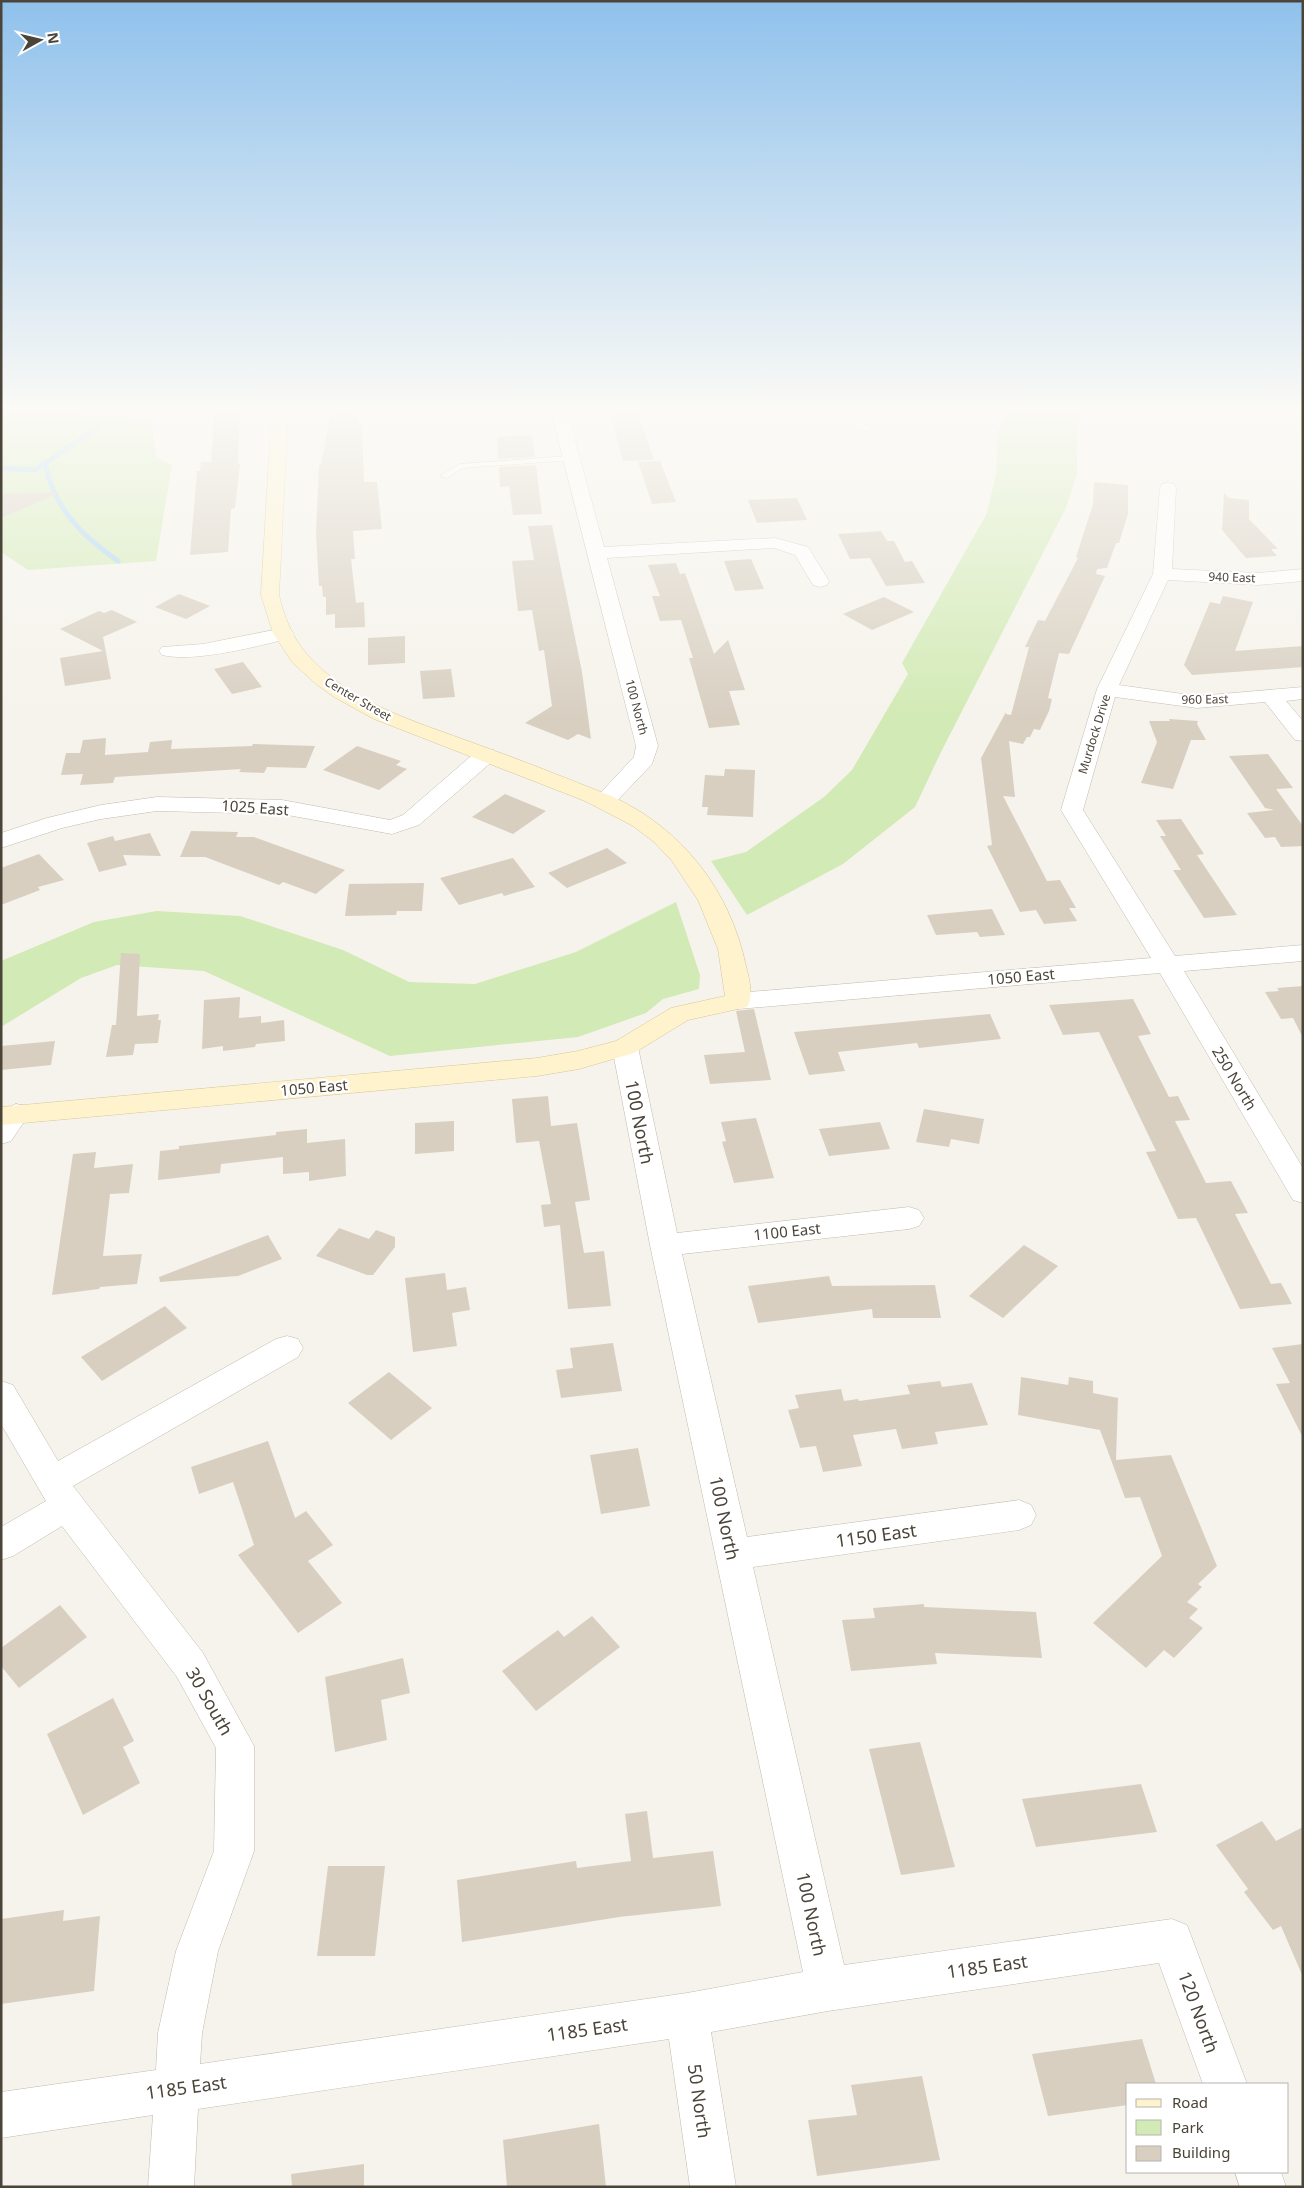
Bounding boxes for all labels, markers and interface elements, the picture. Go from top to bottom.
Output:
north arrow [15,15,65,65]
text: N [43,31,64,45]
street label: 940 East [1208,568,1257,586]
street label: Center Street [322,673,395,725]
street label: 100 North [621,677,653,737]
street label: 960 East [1181,690,1229,708]
street label: Murdock Drive [1074,692,1114,776]
street label: 1025 East [221,795,290,819]
street label: 1050 East [986,963,1056,989]
street label: 250 North [1208,1042,1262,1114]
street label: 1050 East [279,1074,349,1100]
street label: 100 North [620,1078,660,1166]
street label: 1100 East [752,1217,822,1244]
street label: 100 North [704,1474,746,1562]
street label: 1150 East [834,1517,918,1553]
street label: 30 South [181,1663,239,1739]
street label: 100 North [791,1870,833,1958]
street label: 1185 East [945,1948,1029,1984]
street label: 120 North [1173,1968,1225,2056]
street label: 1185 East [545,2011,629,2047]
street label: 50 North [683,2062,717,2140]
street label: 1185 East [144,2069,228,2105]
legend [1126,2083,1289,2173]
text: Road [1172,2092,1208,2112]
text: Park [1172,2117,1204,2137]
text: Building [1172,2142,1230,2162]

